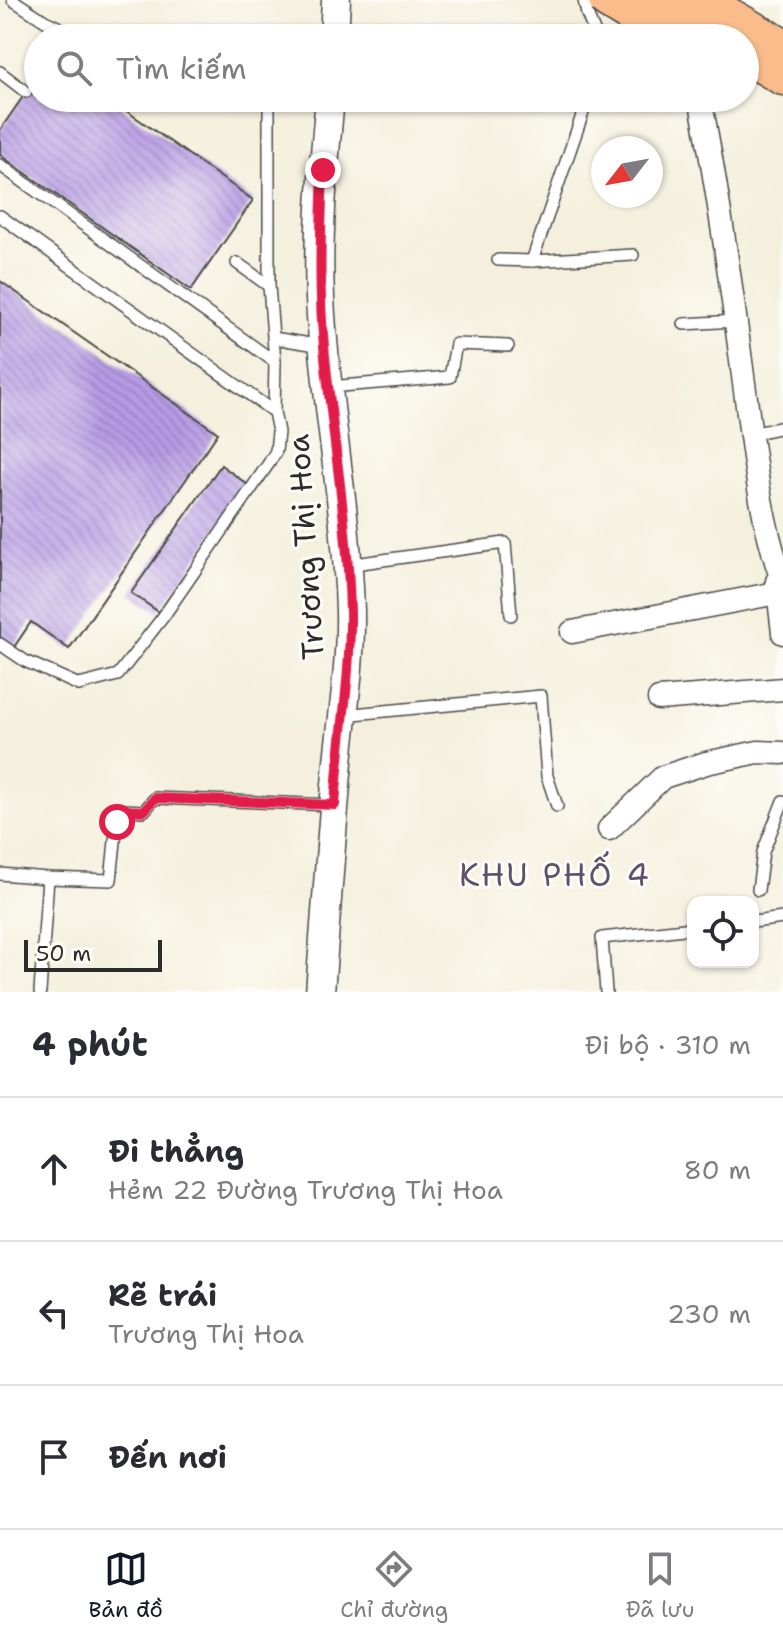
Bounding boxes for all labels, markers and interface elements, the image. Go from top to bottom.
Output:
search box [24,24,759,112]
icon: search [52,46,96,90]
text: Tìm kiếm [116,48,247,89]
north arrow [591,136,663,208]
route end [305,152,341,188]
street label: Trương Thị Hoa [277,432,334,661]
route start [99,804,135,840]
district label: KHU PHỐ 4 [459,851,651,896]
map controls [687,896,759,968]
button: locate [687,896,759,968]
scale bar [24,936,162,972]
text: 50 m [36,939,91,968]
text: 4 phút [32,1021,148,1067]
text: Đi bộ · 310 m [585,1027,751,1062]
text: Đi thẳng [108,1131,244,1172]
icon: ahead [32,1147,76,1191]
text: 80 m [684,1152,751,1187]
text: Hẻm 22 Đường Trương Thị Hoa [108,1172,503,1207]
text: Rẽ trái [108,1275,217,1316]
icon: left [32,1291,76,1335]
text: 230 m [667,1296,751,1331]
text: Trương Thị Hoa [108,1316,304,1351]
icon: arrive [32,1435,76,1479]
text: Đến nơi [108,1437,227,1478]
tab: Bản đồ [89,1547,163,1624]
tab: Chỉ đường [340,1547,448,1624]
tab: Đã lưu [626,1547,694,1624]

